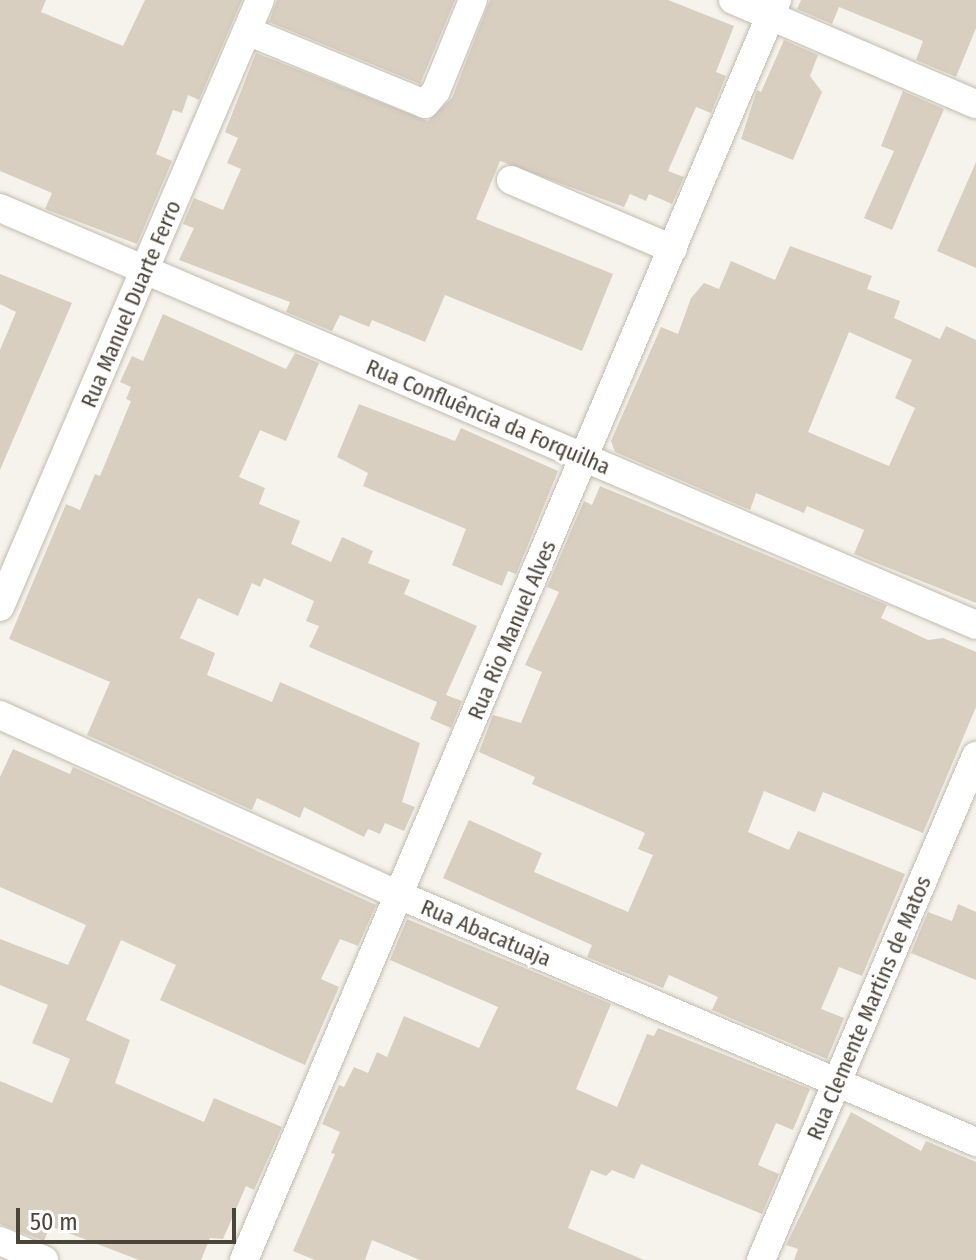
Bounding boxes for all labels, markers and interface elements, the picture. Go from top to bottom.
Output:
street label: Rua Manuel Duarte Ferro [75,196,187,412]
street label: Rua Confluência da Forquilha [362,354,614,480]
street label: Rua Rio Manuel Alves [462,536,562,724]
street label: Rua Clemente Martins de Matos [801,872,937,1144]
street label: Rua Abacatuaja [417,894,555,972]
scale bar [20,1192,240,1242]
text: 50 m [30,1208,78,1236]

